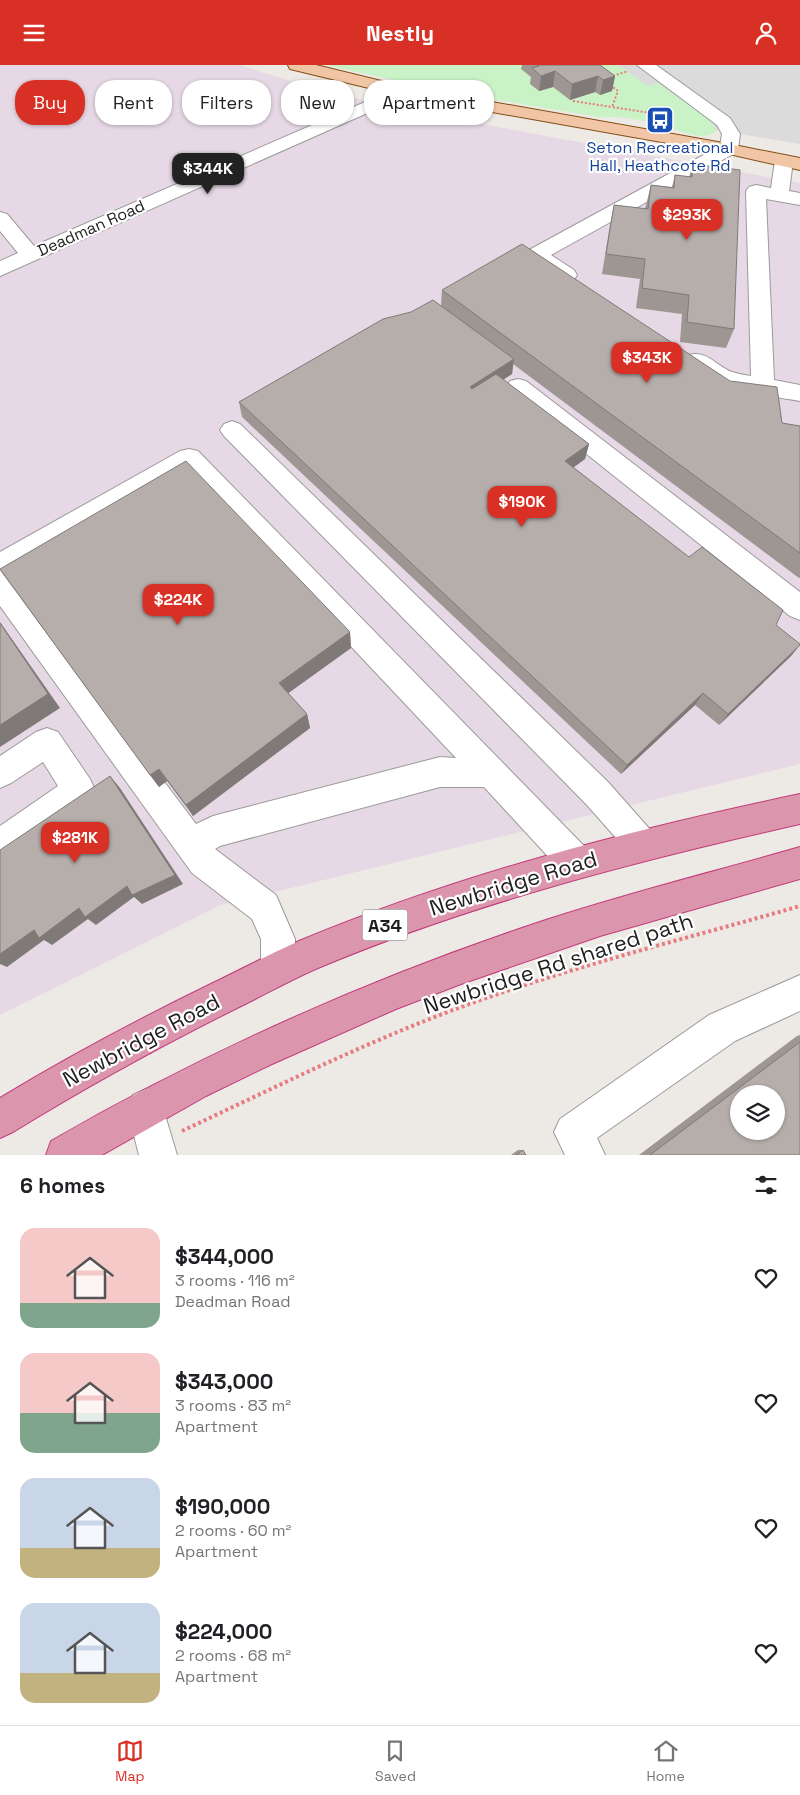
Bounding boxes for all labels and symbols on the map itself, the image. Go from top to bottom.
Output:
bus stop icon: Seton Recreational Hall, Heathcote Rd [645,105,675,135]
place label: Seton Recreational Hall, Heathcote Rd [587,137,734,176]
pin: $344K [173,153,243,195]
street label: Deadman Road [34,195,148,261]
pin: $293K [652,199,722,241]
pin: $343K [612,341,682,384]
pin: $190K [487,485,557,528]
pin: $224K [143,583,213,626]
pin: $281K [40,821,110,864]
street label: Newbridge Road [426,844,600,922]
street label: Newbridge Rd shared path [420,906,696,1020]
road number: A34 [362,909,408,941]
street label: Newbridge Road [58,987,224,1093]

